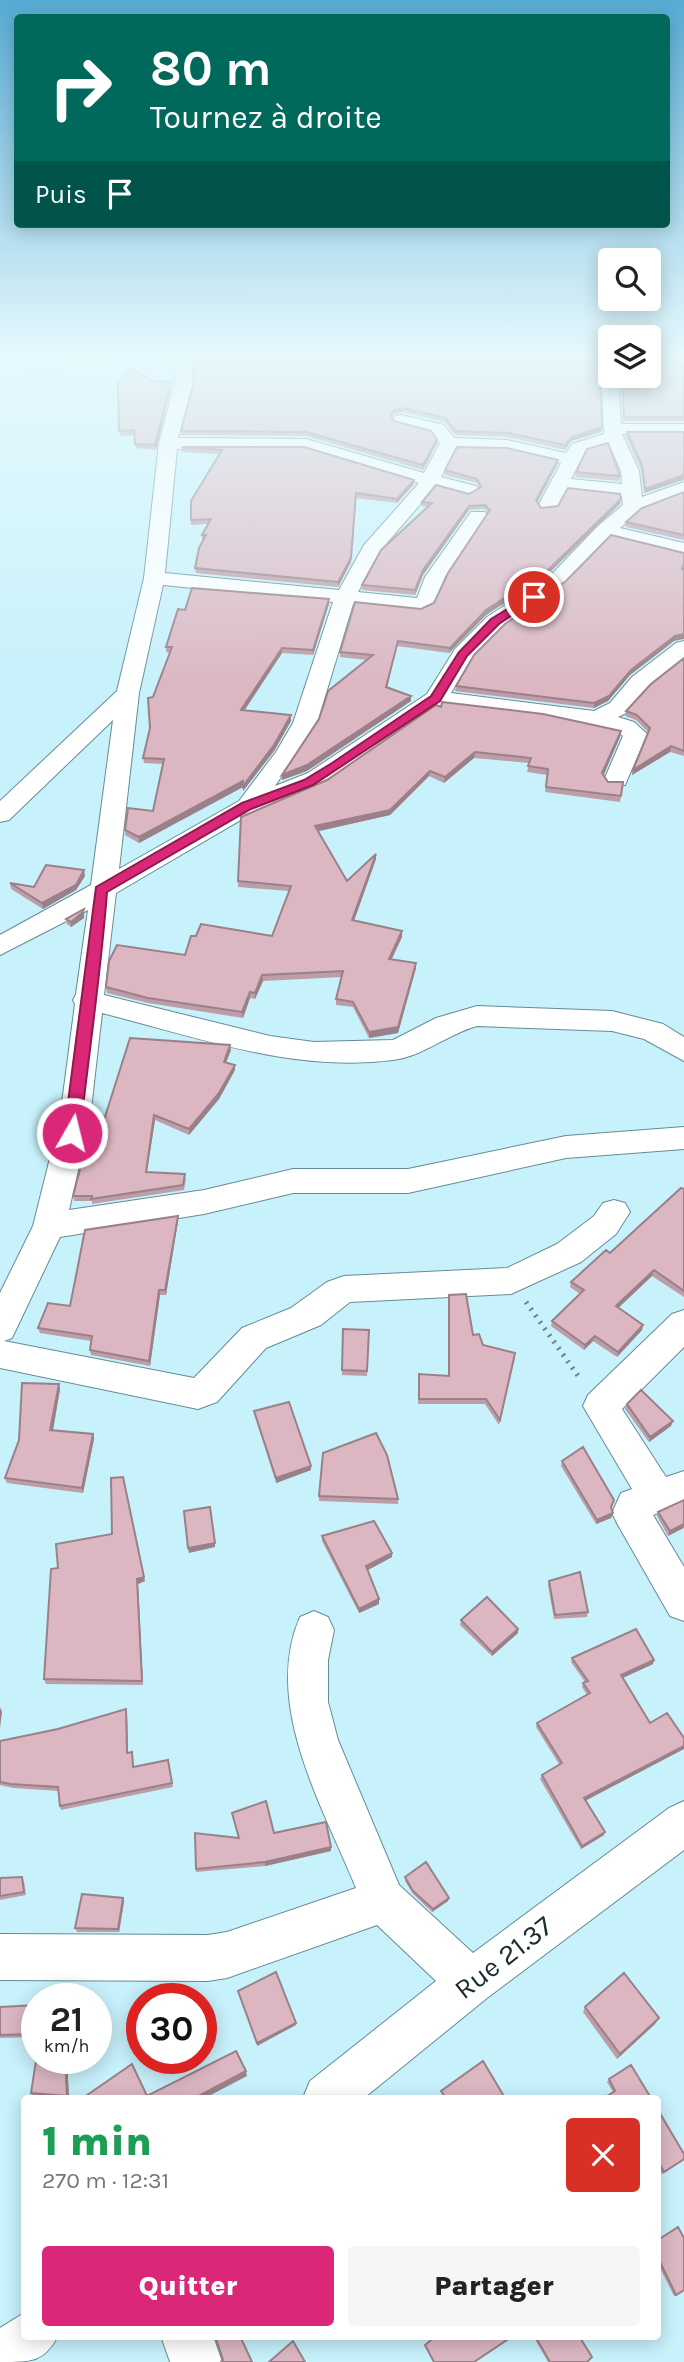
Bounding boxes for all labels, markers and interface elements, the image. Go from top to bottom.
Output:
text: 80 m [150,40,272,97]
icon: right [35,42,126,133]
text: Tournez à droite [150,99,382,136]
icon: arrive [101,175,139,213]
text: Puis [35,179,87,210]
map controls [598,248,661,388]
button: search [598,248,661,311]
button: layers [598,325,661,388]
pin [504,567,564,627]
icon: arrive [515,578,553,616]
position arrow [35,1096,109,1170]
street label: Rue 21.37 [448,1909,559,2006]
speed limit sign: 30 [126,1983,217,2074]
text: 21 [50,1999,83,2040]
text: km/h [44,2035,89,2057]
text: 1 min [42,2116,152,2166]
button: close [566,2118,640,2192]
text: 270 m · 12:31 [42,2167,169,2194]
button: Quitter [42,2246,334,2326]
button: Partager [348,2246,640,2326]

